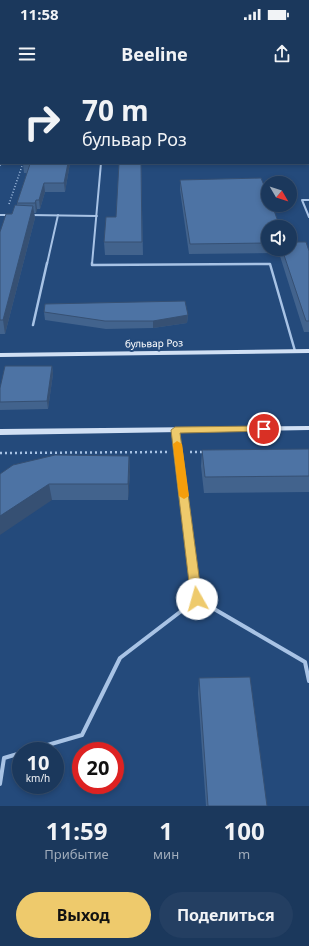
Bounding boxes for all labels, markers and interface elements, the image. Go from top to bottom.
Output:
text: 11:58 [20,4,59,24]
text: Beeline [121,42,188,66]
icon: menu [16,43,38,65]
icon: share [271,43,293,65]
text: 70 m [82,91,149,129]
icon: right [16,96,68,148]
text: бульвар Роз [82,127,187,151]
north arrow [261,176,297,212]
map controls [261,176,297,256]
button: sound [261,220,297,256]
street label: бульвар Роз [125,335,183,351]
pin [247,412,281,446]
icon: arrive [253,418,275,440]
position arrow [176,578,218,620]
speed limit sign: 20 [72,742,124,794]
text: 10 [27,749,49,776]
text: km/h [26,771,50,785]
text: 11:59 [46,814,107,847]
text: 1 [159,814,173,847]
text: 100 [223,814,265,847]
text: Прибытие [44,845,109,863]
text: мин [153,845,179,863]
text: m [238,845,250,863]
button: Выход [16,892,151,938]
button: Поделиться [159,892,293,938]

